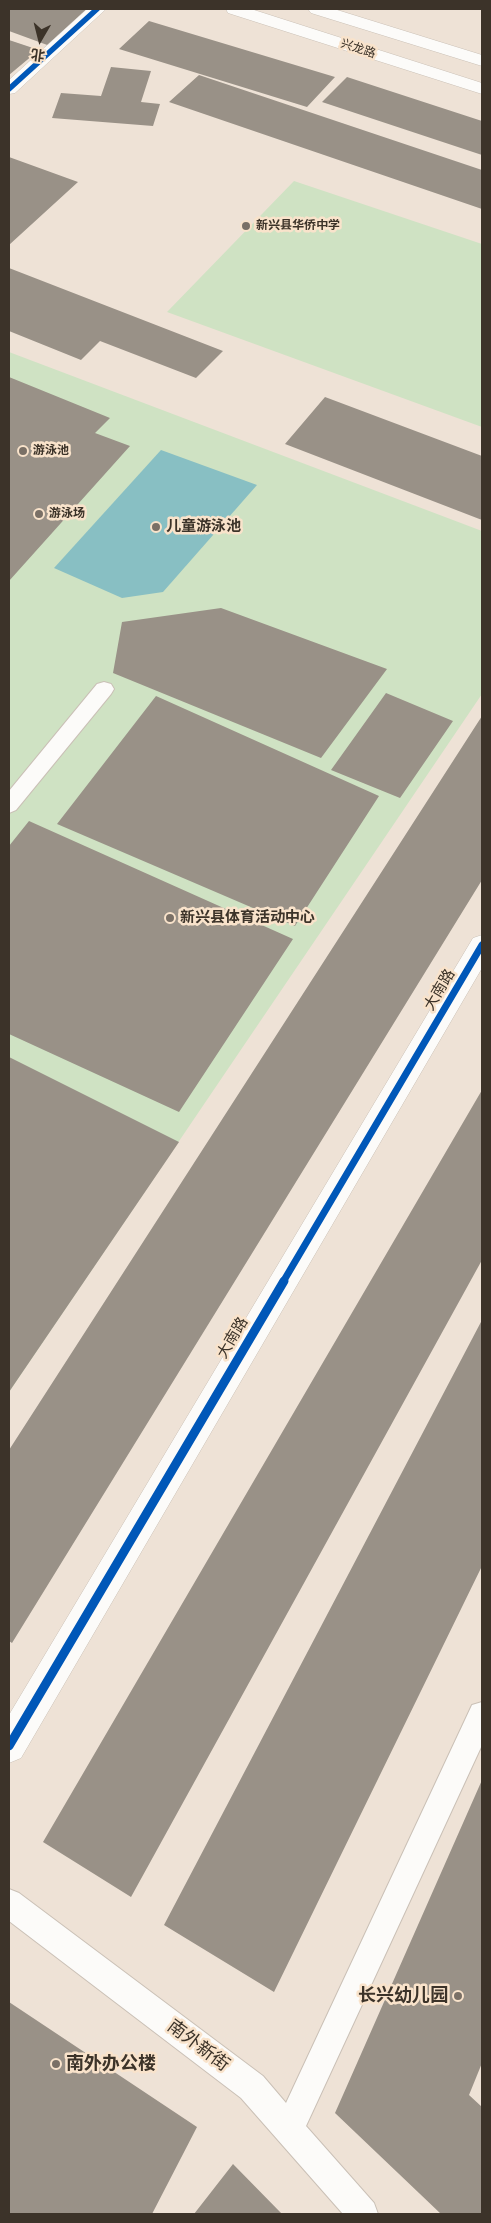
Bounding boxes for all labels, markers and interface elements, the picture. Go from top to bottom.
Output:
north arrow [15,15,65,65]
street label: 兴龙路 [339,37,377,61]
text: 北 [30,45,46,65]
place label: 新兴县华侨中学 [256,219,340,233]
marker: 新兴县华侨中学 [240,220,252,232]
place label: 游泳池 [33,444,69,458]
marker: 游泳池 [17,445,29,457]
place label: 游泳场 [49,507,85,521]
marker: 游泳场 [33,508,45,520]
place label: 儿童游泳池 [166,518,241,536]
marker: 儿童游泳池 [150,521,162,533]
place label: 新兴县体育活动中心 [180,909,315,927]
marker: 新兴县体育活动中心 [164,912,176,924]
street label: 大南路 [421,966,459,1014]
street label: 大南路 [214,1314,252,1362]
place label: 长兴幼儿园 [358,1985,448,2007]
marker: 长兴幼儿园 [452,1990,464,2002]
street label: 南外新街 [163,2016,233,2076]
place label: 南外办公楼 [66,2053,156,2075]
marker: 南外办公楼 [50,2058,62,2070]

